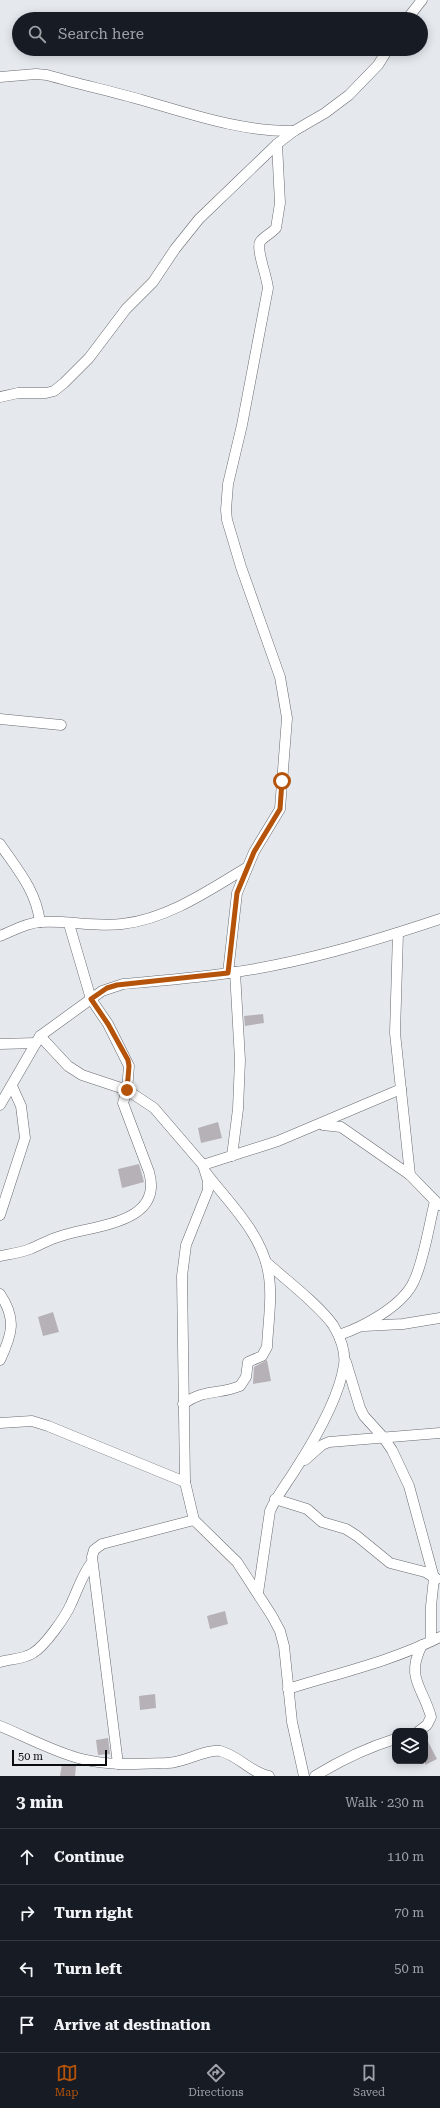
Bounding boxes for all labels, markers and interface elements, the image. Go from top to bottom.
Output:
search box [12,12,428,56]
icon: search [26,23,48,45]
text: Search here [58,25,144,43]
route start [273,772,291,790]
route end [118,1081,136,1099]
map controls [392,1728,428,1764]
button: layers [392,1728,428,1764]
scale bar [12,1748,107,1767]
text: 50 m [18,1750,43,1763]
text: 3 min [16,1792,63,1812]
text: Walk · 230 m [345,1795,424,1810]
icon: ahead [16,1846,38,1868]
text: Continue [54,1848,124,1866]
text: 110 m [387,1849,424,1864]
icon: right [16,1902,38,1924]
text: Turn right [54,1904,133,1922]
text: 70 m [394,1905,424,1920]
icon: left [16,1958,38,1980]
text: Turn left [54,1960,122,1978]
text: 50 m [394,1961,424,1976]
icon: arrive [16,2014,38,2036]
text: Arrive at destination [54,2016,210,2034]
tab: Map [55,2062,78,2099]
tab: Directions [188,2062,243,2099]
tab: Saved [353,2062,385,2099]

